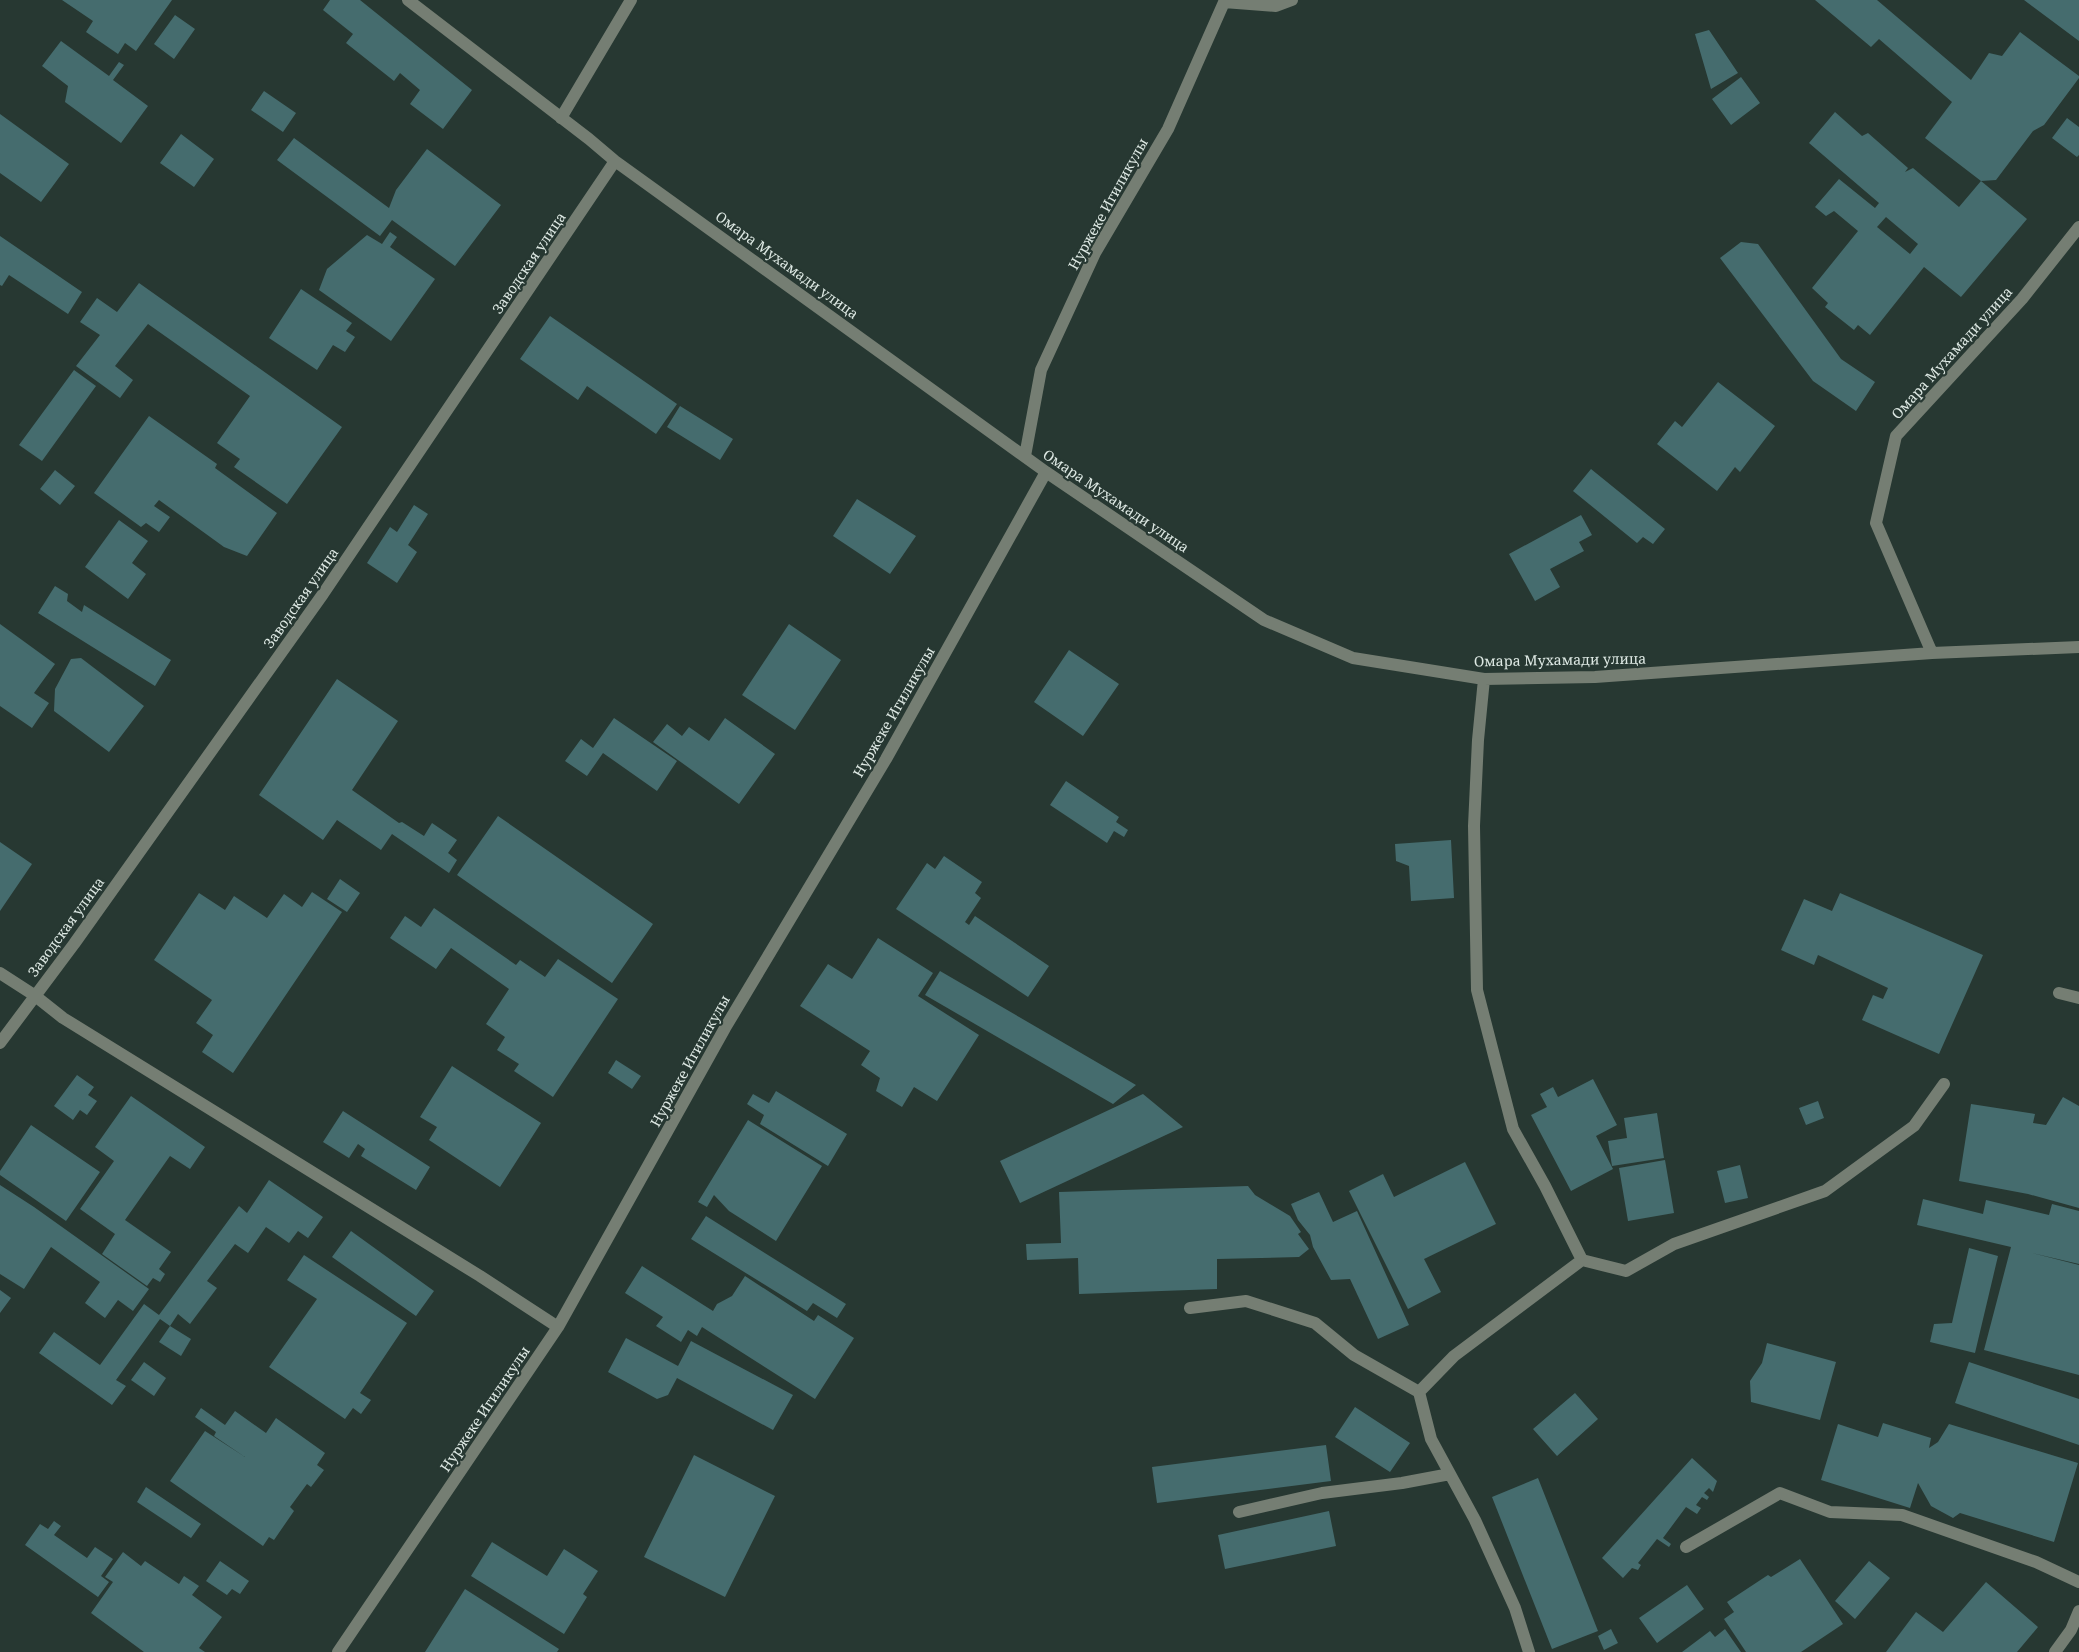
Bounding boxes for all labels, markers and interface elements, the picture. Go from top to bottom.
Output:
street label: Нуржеке Игиликулы [1063,134,1152,273]
street label: Омара Мухамади улица [712,206,863,323]
street label: Заводская улица [487,208,570,317]
street label: Омара Мухамади улица [1887,282,2016,423]
street label: Омара Мухамади улица [1040,445,1193,557]
street label: Заводская улица [259,544,342,652]
street label: Нуржеке Игиликулы [848,643,939,781]
street label: Омара Мухамади улица [1474,648,1646,671]
street label: Заводская улица [23,873,108,980]
street label: Нуржеке Игиликулы [645,991,734,1130]
street label: Нуржеке Игиликулы [435,1342,534,1475]

